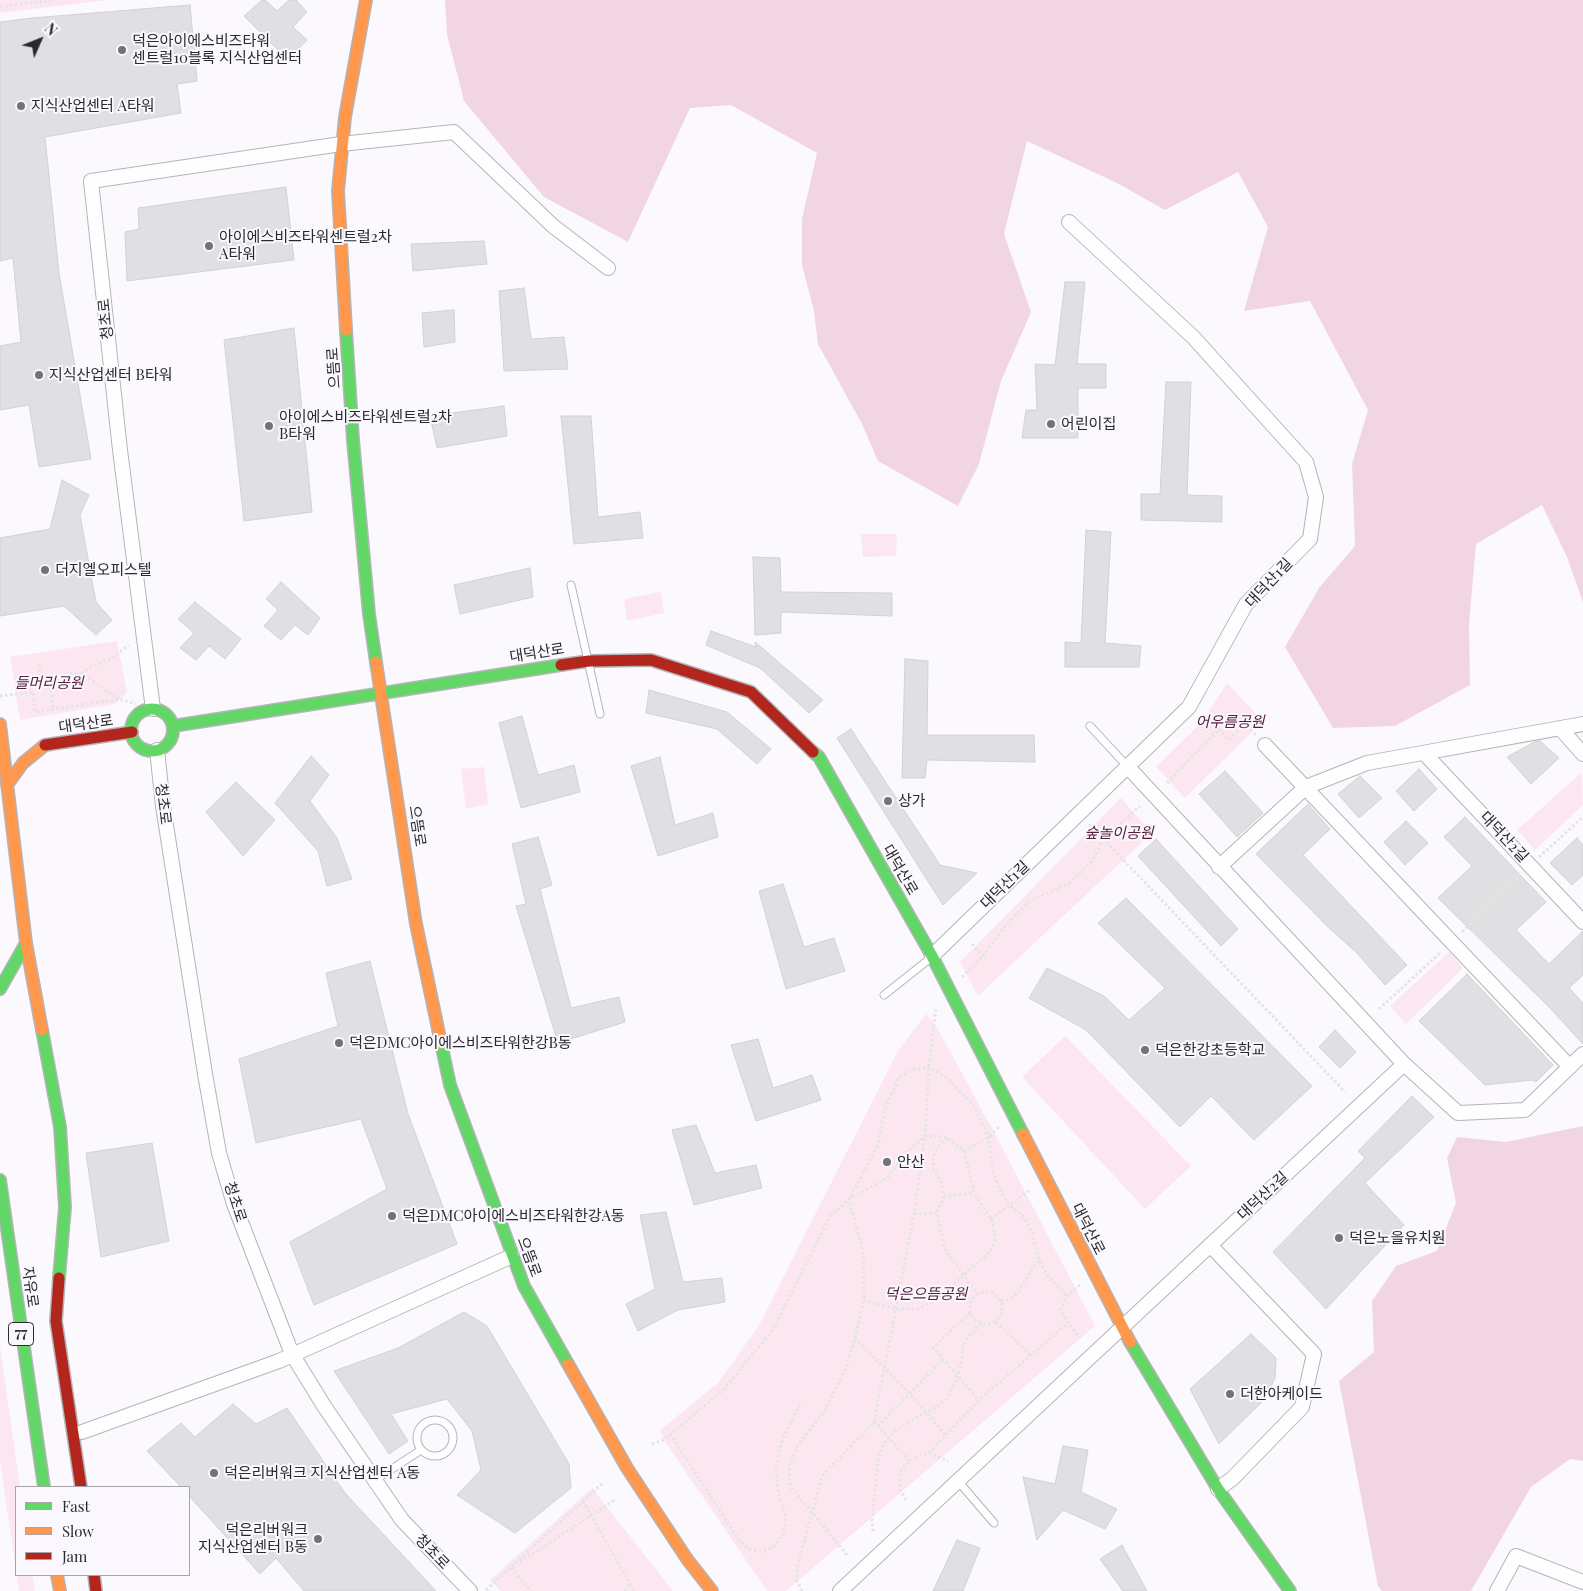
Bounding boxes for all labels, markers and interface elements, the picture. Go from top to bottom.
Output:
north arrow [15,15,65,65]
text: N [41,19,61,39]
place label: 덕은아이에스비즈타워 센트럴10블록 지식산업센터 [132,32,302,67]
marker: 덕은아이에스비즈타워 센트럴10블록 지식산업센터 [116,44,128,56]
place label: 지식산업센터 A타워 [31,97,155,115]
marker: 지식산업센터 A타워 [15,100,27,112]
place label: 아이에스비즈타워센트럴2차 A타워 [219,228,392,263]
marker: 아이에스비즈타워센트럴2차 A타워 [203,240,215,252]
street label: 청초로 [95,297,117,341]
street label: 으뜸로 [324,347,344,389]
place label: 지식산업센터 B타워 [49,366,172,384]
marker: 지식산업센터 B타워 [33,369,45,381]
place label: 아이에스비즈타워센트럴2차 B타워 [279,408,452,443]
place label: 어린이집 [1061,415,1116,433]
marker: 어린이집 [1045,418,1057,430]
marker: 아이에스비즈타워센트럴2차 B타워 [263,420,275,432]
street label: 대덕산1길 [1242,555,1296,611]
place label: 더지엘오피스텔 [55,561,152,579]
marker: 더지엘오피스텔 [39,564,51,576]
street label: 대덕산로 [508,640,566,666]
park label: 들머리공원 [15,674,83,692]
street label: 대덕산로 [57,711,115,737]
park label: 어우름공원 [1196,713,1264,731]
street label: 청초로 [152,782,174,826]
place label: 상가 [898,792,926,810]
marker: 상가 [882,795,894,807]
street label: 으뜸로 [405,804,429,848]
street label: 대덕산2길 [1476,808,1532,866]
park label: 숲놀이공원 [1085,824,1153,842]
street label: 대덕산로 [878,842,922,898]
street label: 대덕산1길 [977,857,1033,913]
place label: 덕은DMC아이에스비즈타워한강B동 [349,1034,572,1052]
marker: 덕은DMC아이에스비즈타워한강B동 [333,1037,345,1049]
place label: 덕은한강초등학교 [1155,1041,1265,1059]
marker: 덕은한강초등학교 [1139,1044,1151,1056]
place label: 안산 [897,1153,925,1171]
marker: 안산 [881,1156,893,1168]
street label: 대덕산2길 [1234,1168,1292,1224]
street label: 청초로 [220,1180,250,1224]
street label: 대덕산로 [1067,1200,1109,1258]
place label: 덕은DMC아이에스비즈타워한강A동 [402,1207,625,1225]
marker: 덕은DMC아이에스비즈타워한강A동 [386,1210,398,1222]
place label: 덕은노을유치원 [1349,1229,1446,1247]
marker: 덕은노을유치원 [1333,1232,1345,1244]
street label: 으뜸로 [513,1234,545,1280]
street label: 자유로 [18,1265,42,1309]
park label: 덕은으뜸공원 [885,1285,967,1303]
road number: 77 [8,1322,34,1346]
place label: 더한아케이드 [1240,1385,1323,1403]
marker: 더한아케이드 [1224,1388,1236,1400]
place label: 덕은리버워크 지식산업센터 A동 [224,1464,420,1482]
marker: 덕은리버워크 지식산업센터 A동 [208,1467,220,1479]
legend [15,1486,190,1576]
text: Fast [62,1496,90,1516]
text: Slow [62,1521,94,1541]
place label: 덕은리버워크 지식산업센터 B동 [198,1521,308,1556]
street label: 청초로 [411,1531,453,1573]
marker: 덕은리버워크 지식산업센터 B동 [312,1533,324,1545]
text: Jam [62,1546,87,1566]

